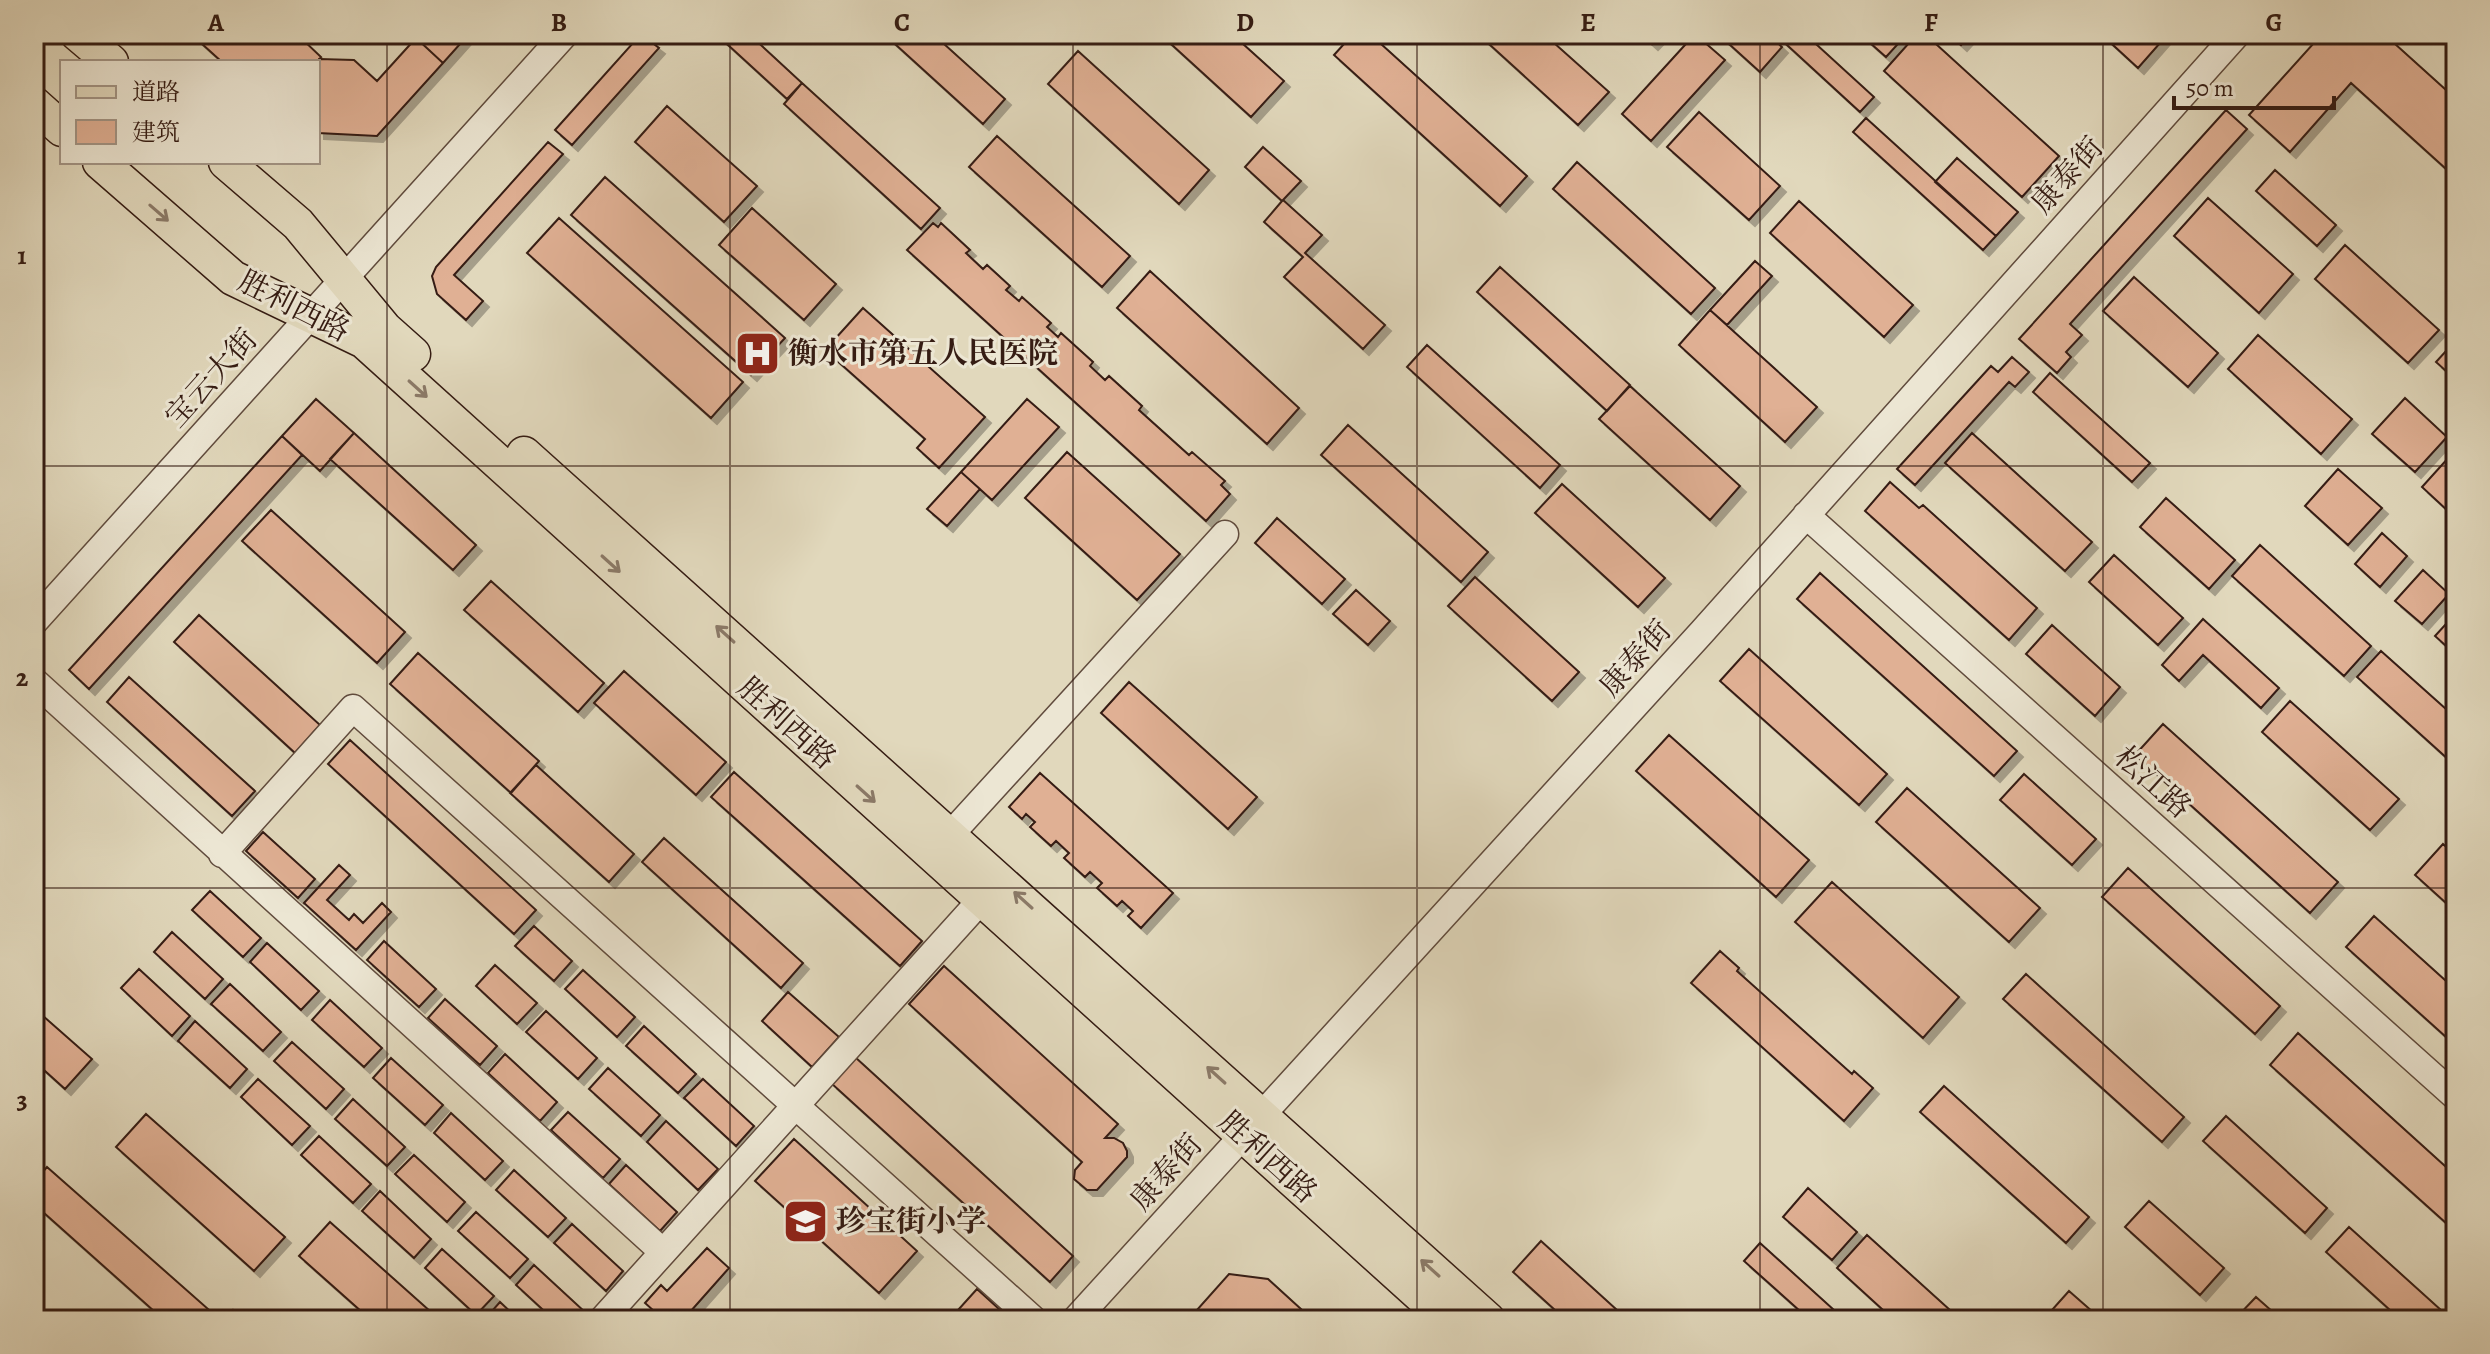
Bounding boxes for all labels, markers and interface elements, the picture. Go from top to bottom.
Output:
text: A [207,5,225,40]
text: B [551,5,567,40]
text: C [894,5,910,40]
text: D [1236,5,1254,40]
text: E [1580,5,1596,40]
text: F [1924,5,1938,40]
text: G [2265,5,2283,40]
legend [60,60,320,164]
scale bar [2174,60,2334,110]
text: 50 m [2186,72,2234,104]
text: 道路 [132,76,180,108]
text: 建筑 [132,116,180,148]
street label: 康泰街 [2022,128,2112,222]
one-way arrow [149,204,169,222]
text: 1 [17,238,27,273]
street label: 胜利西路 [231,261,357,351]
street label: 宝云大街 [156,320,266,436]
hospital icon: 衡水市第五人民医院 [733,329,781,377]
place label: 衡水市第五人民医院 [788,333,1058,373]
one-way arrow [407,380,427,398]
one-way arrow [600,554,620,572]
street label: 康泰街 [1590,611,1680,705]
one-way arrow [715,624,735,643]
text: 2 [16,660,29,695]
street label: 胜利西路 [729,668,845,778]
street label: 松江路 [2106,737,2200,827]
one-way arrow [856,785,876,804]
one-way arrow [1014,892,1034,910]
one-way arrow [1206,1065,1226,1084]
text: 3 [16,1082,28,1117]
street label: 胜利西路 [1210,1102,1326,1212]
street label: 康泰街 [1121,1125,1211,1219]
school or university icon: 珍宝街小学 [781,1197,829,1245]
place label: 珍宝街小学 [836,1201,986,1241]
one-way arrow [1420,1259,1440,1277]

